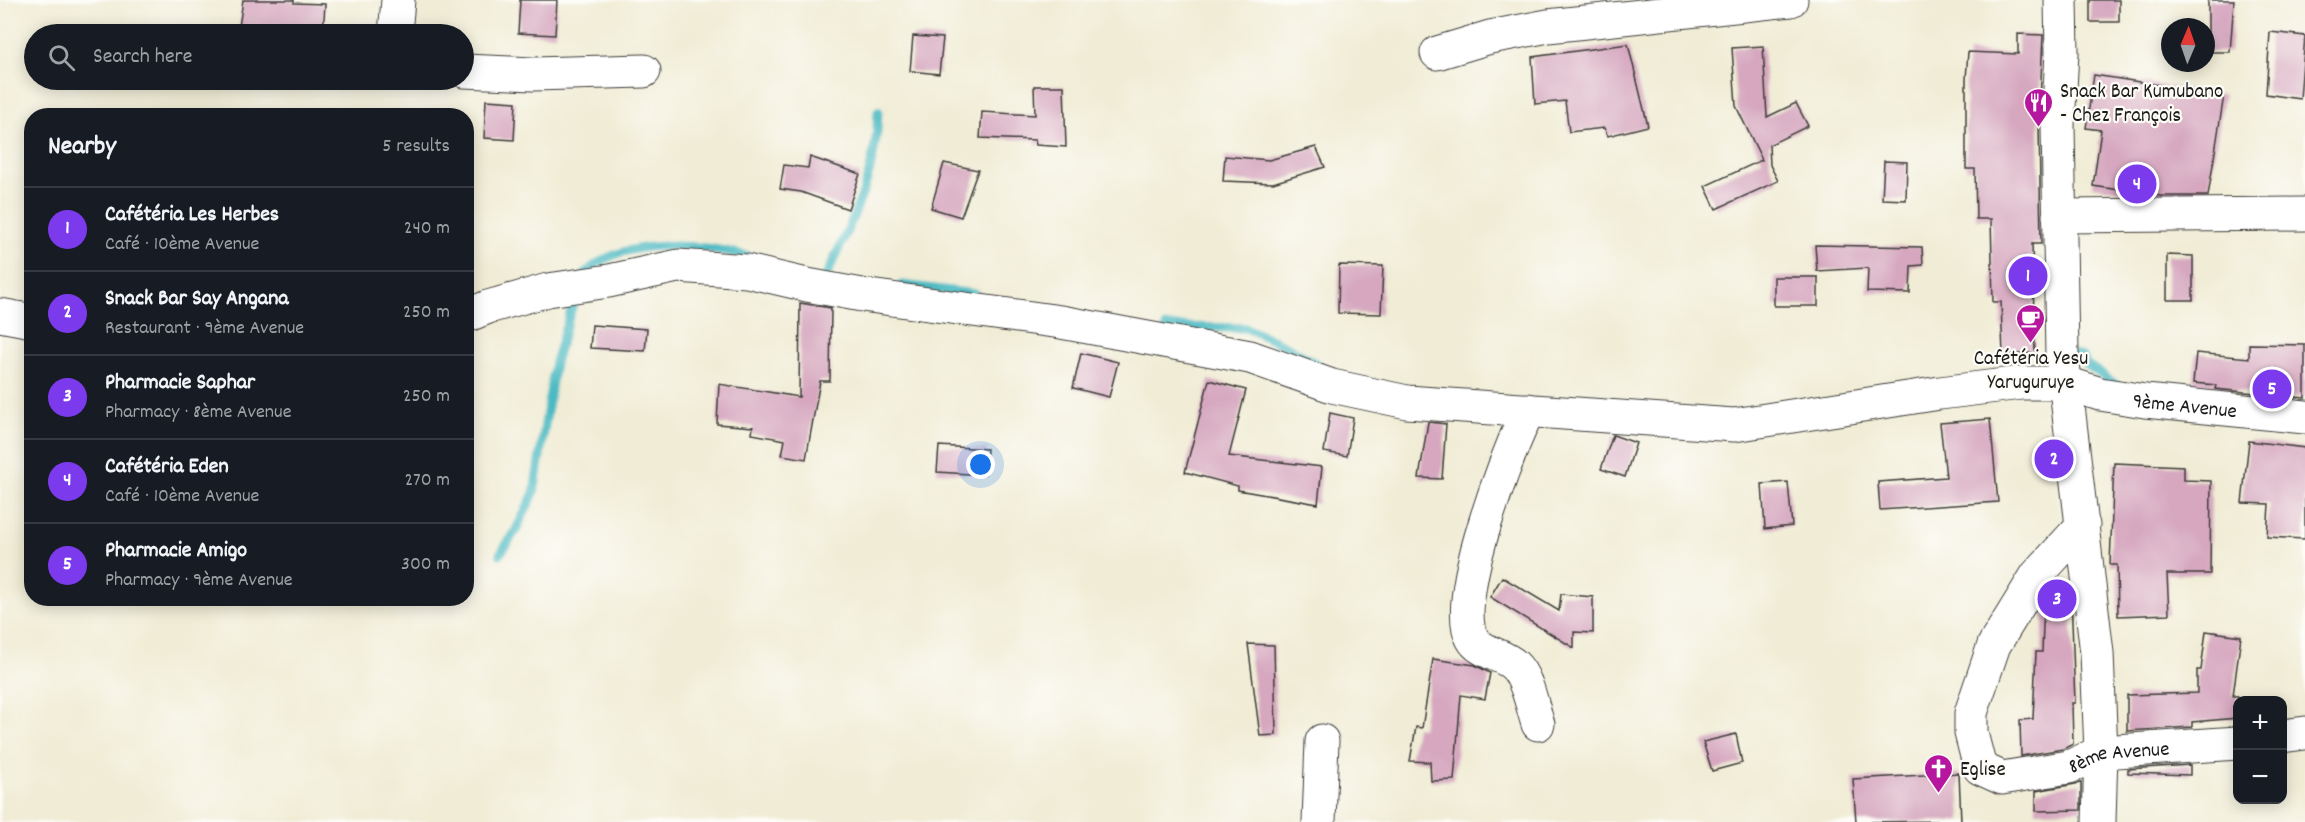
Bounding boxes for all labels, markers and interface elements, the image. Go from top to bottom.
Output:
north arrow [2161,18,2215,72]
search box [24,24,474,90]
icon: search [45,41,78,74]
text: Search here [93,42,192,73]
place label: Snack Bar Kumubano - Chez François [2060,78,2223,132]
restaurant icon: Snack Bar Kumubano - Chez François [2023,86,2055,128]
text: Nearby [48,129,116,166]
text: 5 results [382,133,450,161]
pin: 4 [2118,162,2156,207]
text: Cafétéria Les Herbes [105,200,279,231]
text: 1 [65,215,70,243]
text: 240 m [404,215,450,243]
text: Café · 10ème Avenue [105,231,259,259]
pin: 1 [2008,254,2048,298]
text: Snack Bar Say Angana [105,284,289,315]
text: 2 [63,299,72,327]
text: 250 m [403,299,450,327]
cafe icon: Cafétéria Yesu Yaruguruye [2015,302,2047,344]
text: Restaurant · 9ème Avenue [105,315,304,343]
place label: Cafétéria Yesu Yaruguruye [1974,345,2088,399]
pin: 5 [2252,366,2292,412]
text: Pharmacie Saphar [105,368,255,399]
text: 3 [63,383,72,411]
text: 250 m [403,383,450,411]
street label: 9ème Avenue [2130,387,2238,428]
text: Pharmacy · 8ème Avenue [105,399,292,427]
pin: 2 [2034,436,2074,482]
your location [966,450,995,479]
text: Cafétéria Eden [105,452,229,483]
text: 4 [63,467,72,495]
text: 270 m [404,467,450,495]
text: Café · 10ème Avenue [105,483,259,511]
text: Pharmacie Amigo [105,536,247,567]
text: 5 [63,551,72,579]
text: 300 m [401,551,450,579]
text: Pharmacy · 9ème Avenue [105,567,293,595]
pin: 3 [2038,576,2076,622]
map controls [2233,696,2287,804]
button: + [2233,696,2287,750]
street label: 8ème Avenue [2064,736,2170,783]
button: − [2233,750,2287,804]
church icon: Eglise [1923,752,1955,794]
place label: Eglise [1960,756,2006,786]

